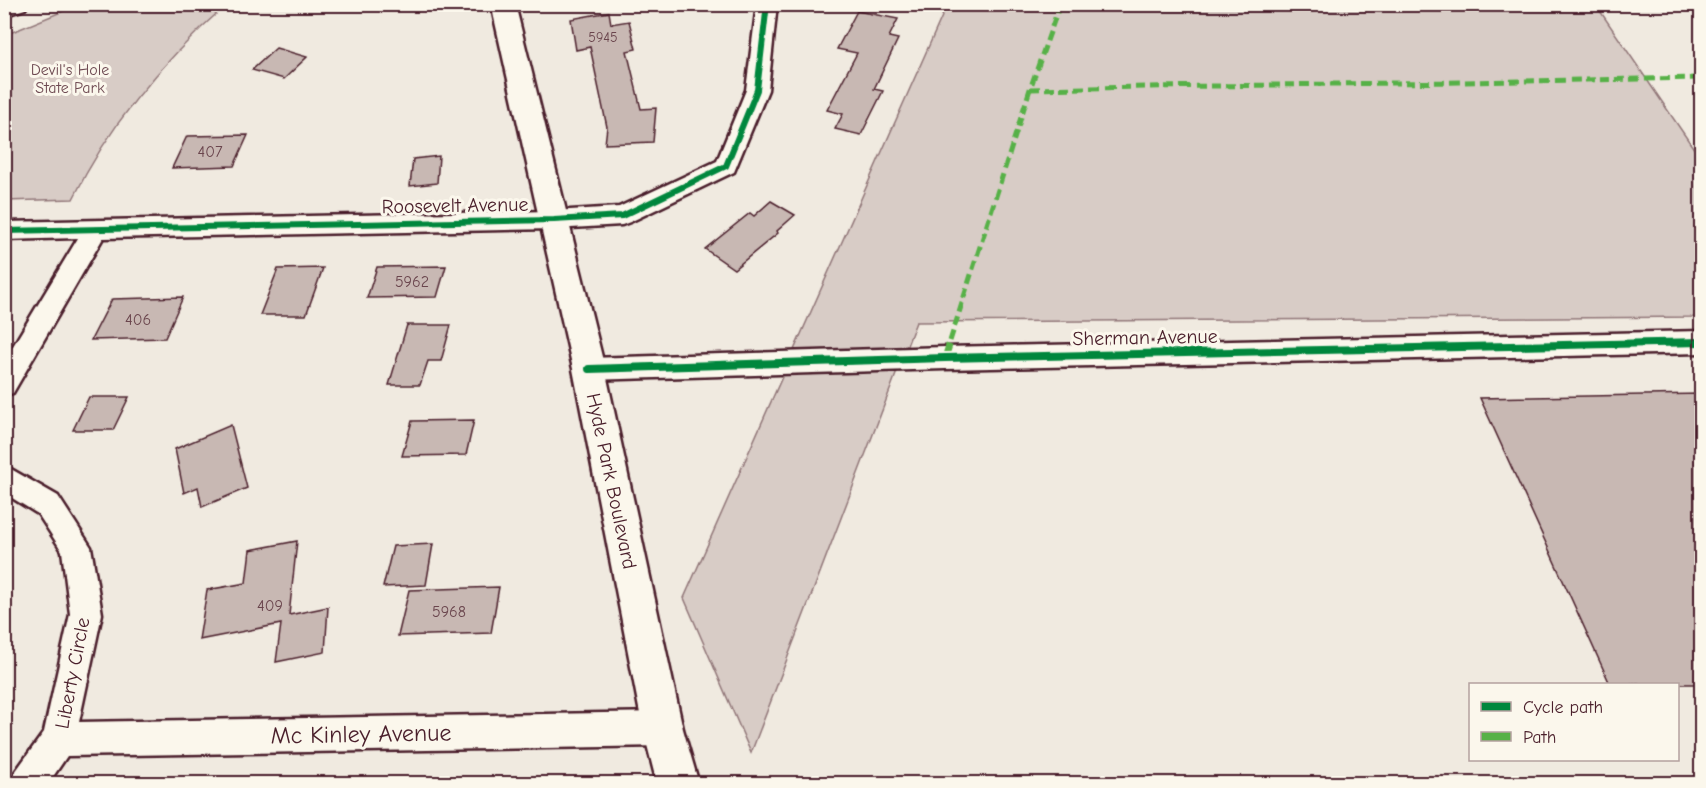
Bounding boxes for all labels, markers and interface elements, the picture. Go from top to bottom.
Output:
house number: 5945 [588,29,618,46]
park label: Devil's Hole State Park [31,61,109,97]
house number: 407 [197,143,223,161]
street label: Roosevelt Avenue [381,193,529,218]
house number: 5962 [395,273,429,291]
house number: 406 [125,311,151,329]
street label: Sherman Avenue [1072,325,1218,350]
street label: Hyde Park Boulevard [582,391,641,571]
house number: 409 [257,597,283,615]
house number: 5968 [432,603,466,621]
street label: Liberty Circle [50,616,95,731]
legend [1469,683,1679,761]
text: Cycle path [1523,697,1603,718]
street label: Mc Kinley Avenue [270,718,452,750]
text: Path [1523,727,1556,748]

